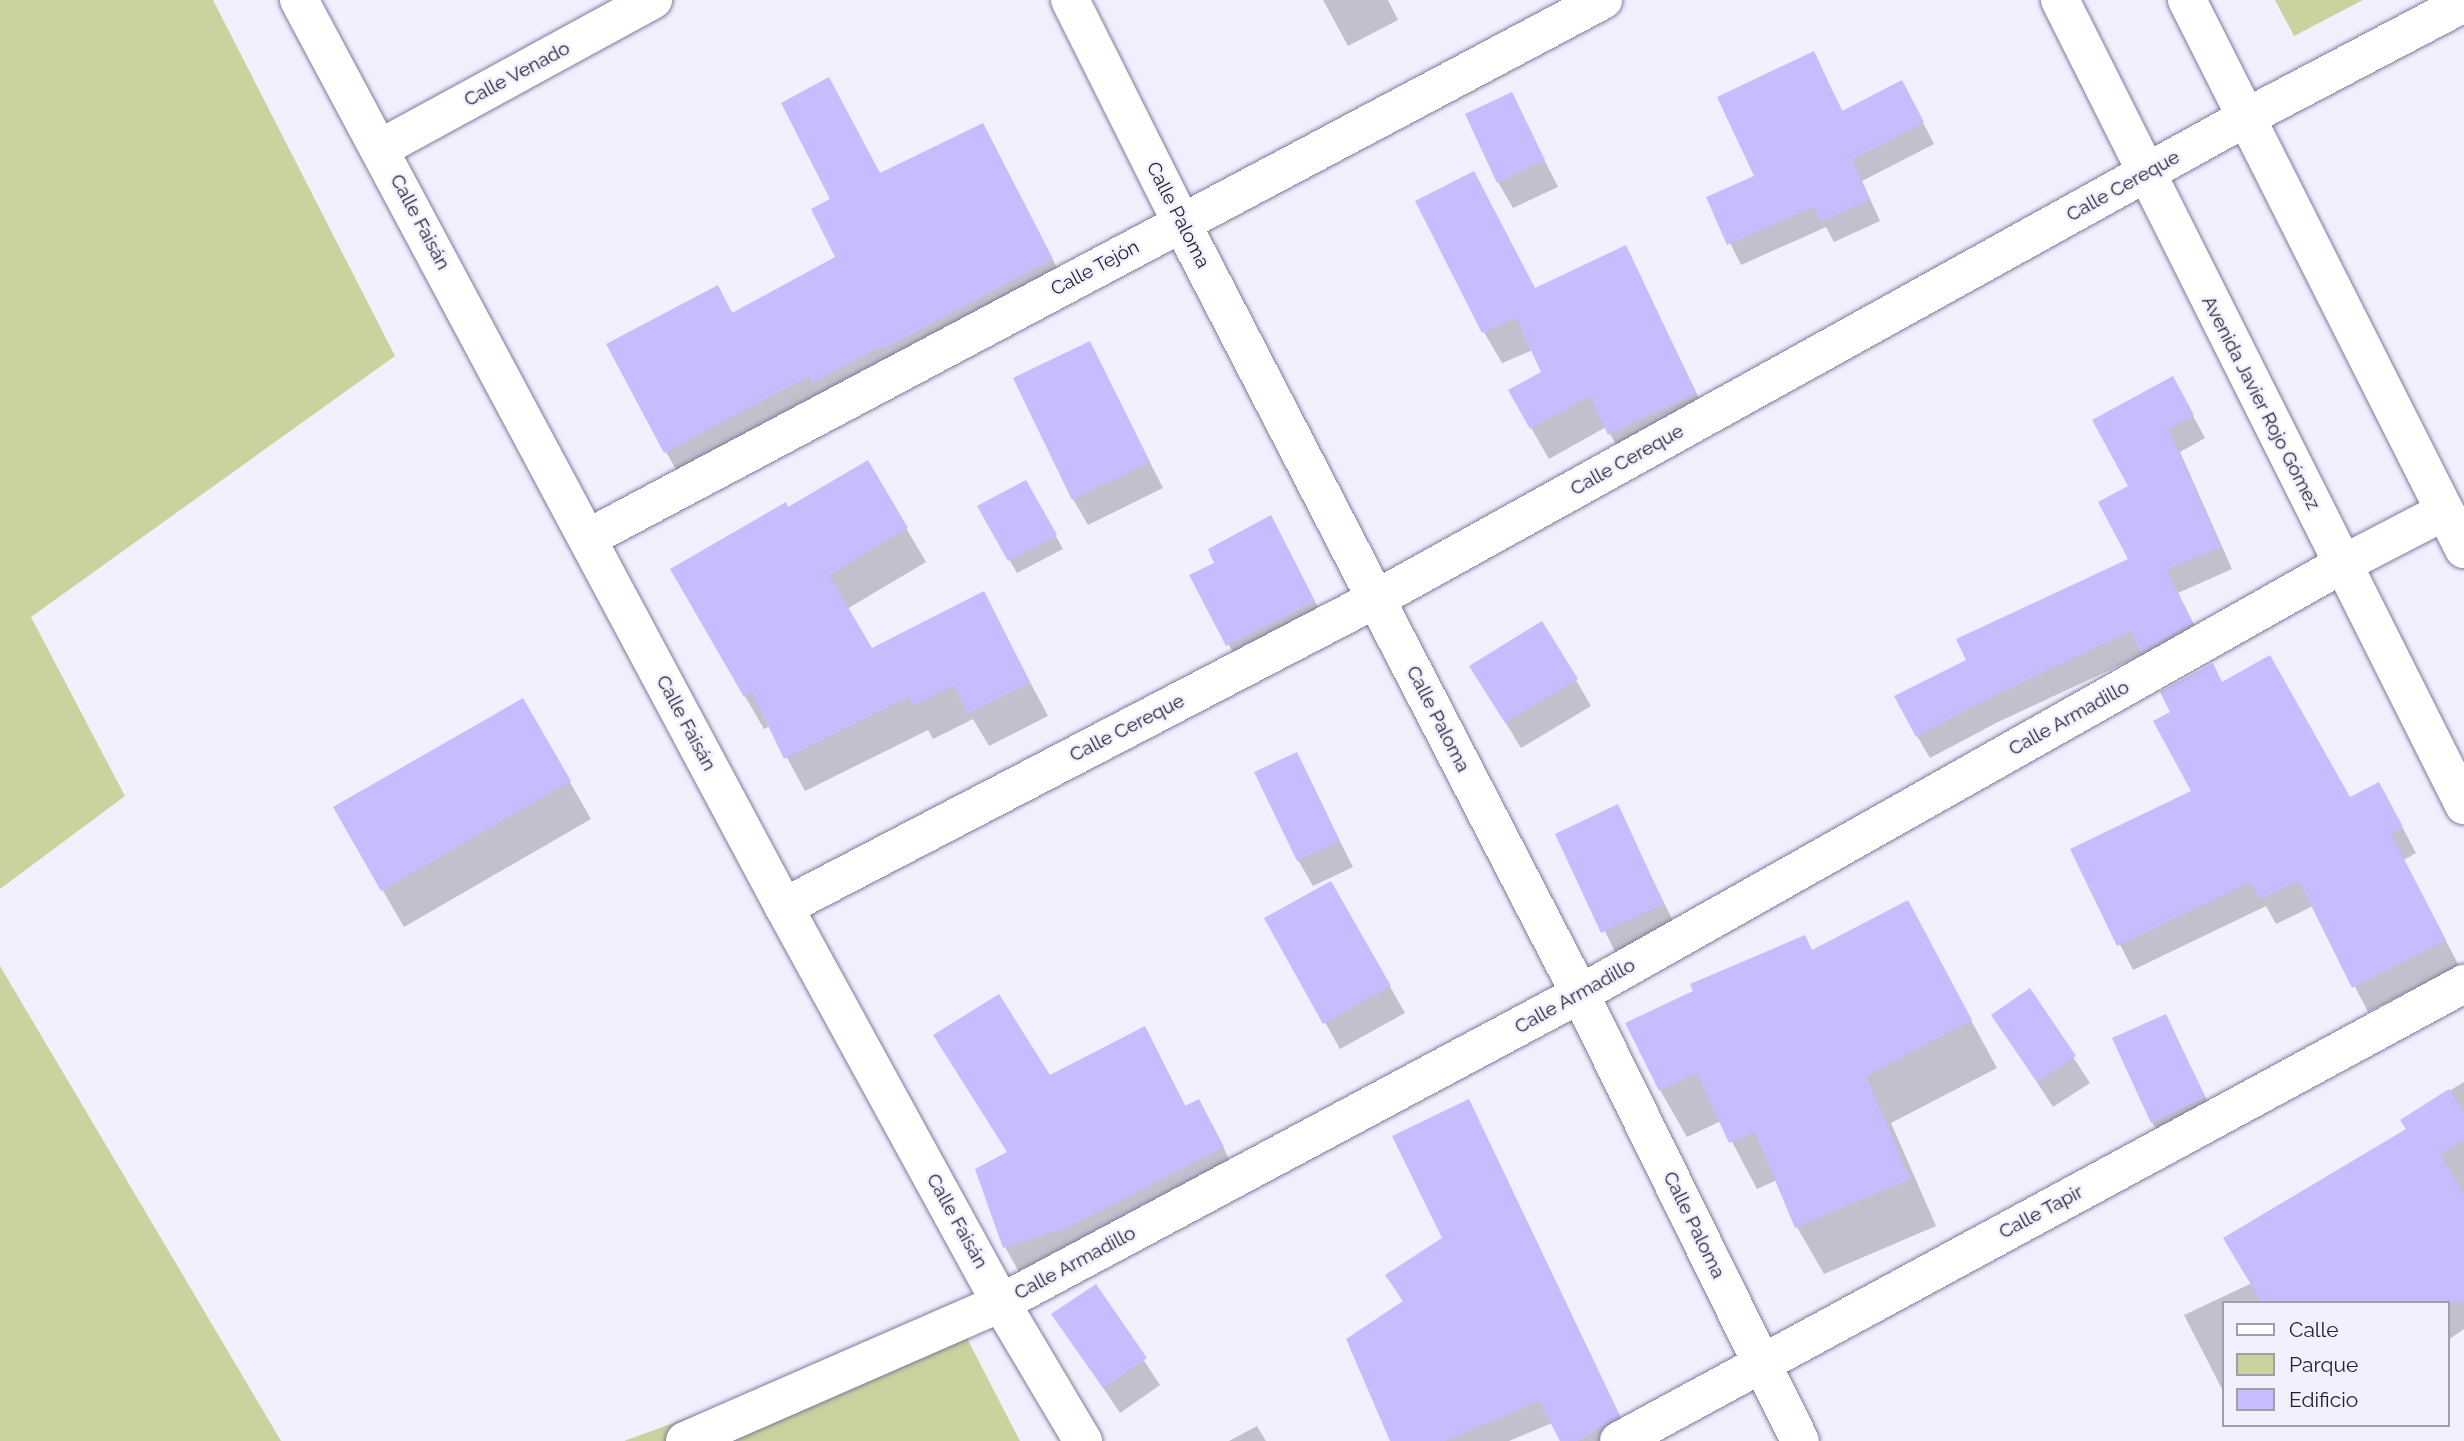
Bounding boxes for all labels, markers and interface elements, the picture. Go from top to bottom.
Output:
street label: Calle Venado [460,36,574,112]
street label: Calle Cereque [2063,146,2183,226]
street label: Calle Paloma [1141,158,1215,272]
street label: Calle Faisán [385,170,455,274]
street label: Calle Tejón [1047,235,1143,301]
street label: Avenida Javier Rojo Gómez [2197,292,2325,514]
street label: Calle Cereque [1567,420,1687,500]
street label: Calle Paloma [1401,662,1475,776]
street label: Calle Faisán [651,671,721,775]
street label: Calle Armadillo [2005,675,2133,761]
street label: Calle Cereque [1066,689,1188,767]
street label: Calle Armadillo [1511,953,1639,1039]
street label: Calle Paloma [1658,1168,1730,1282]
street label: Calle Faisán [922,1170,992,1272]
street label: Calle Tapir [1995,1180,2087,1244]
street label: Calle Armadillo [1010,1221,1140,1305]
legend [2222,1301,2450,1427]
text: Calle [2289,1317,2339,1342]
text: Parque [2289,1352,2358,1377]
text: Edificio [2289,1387,2358,1412]

